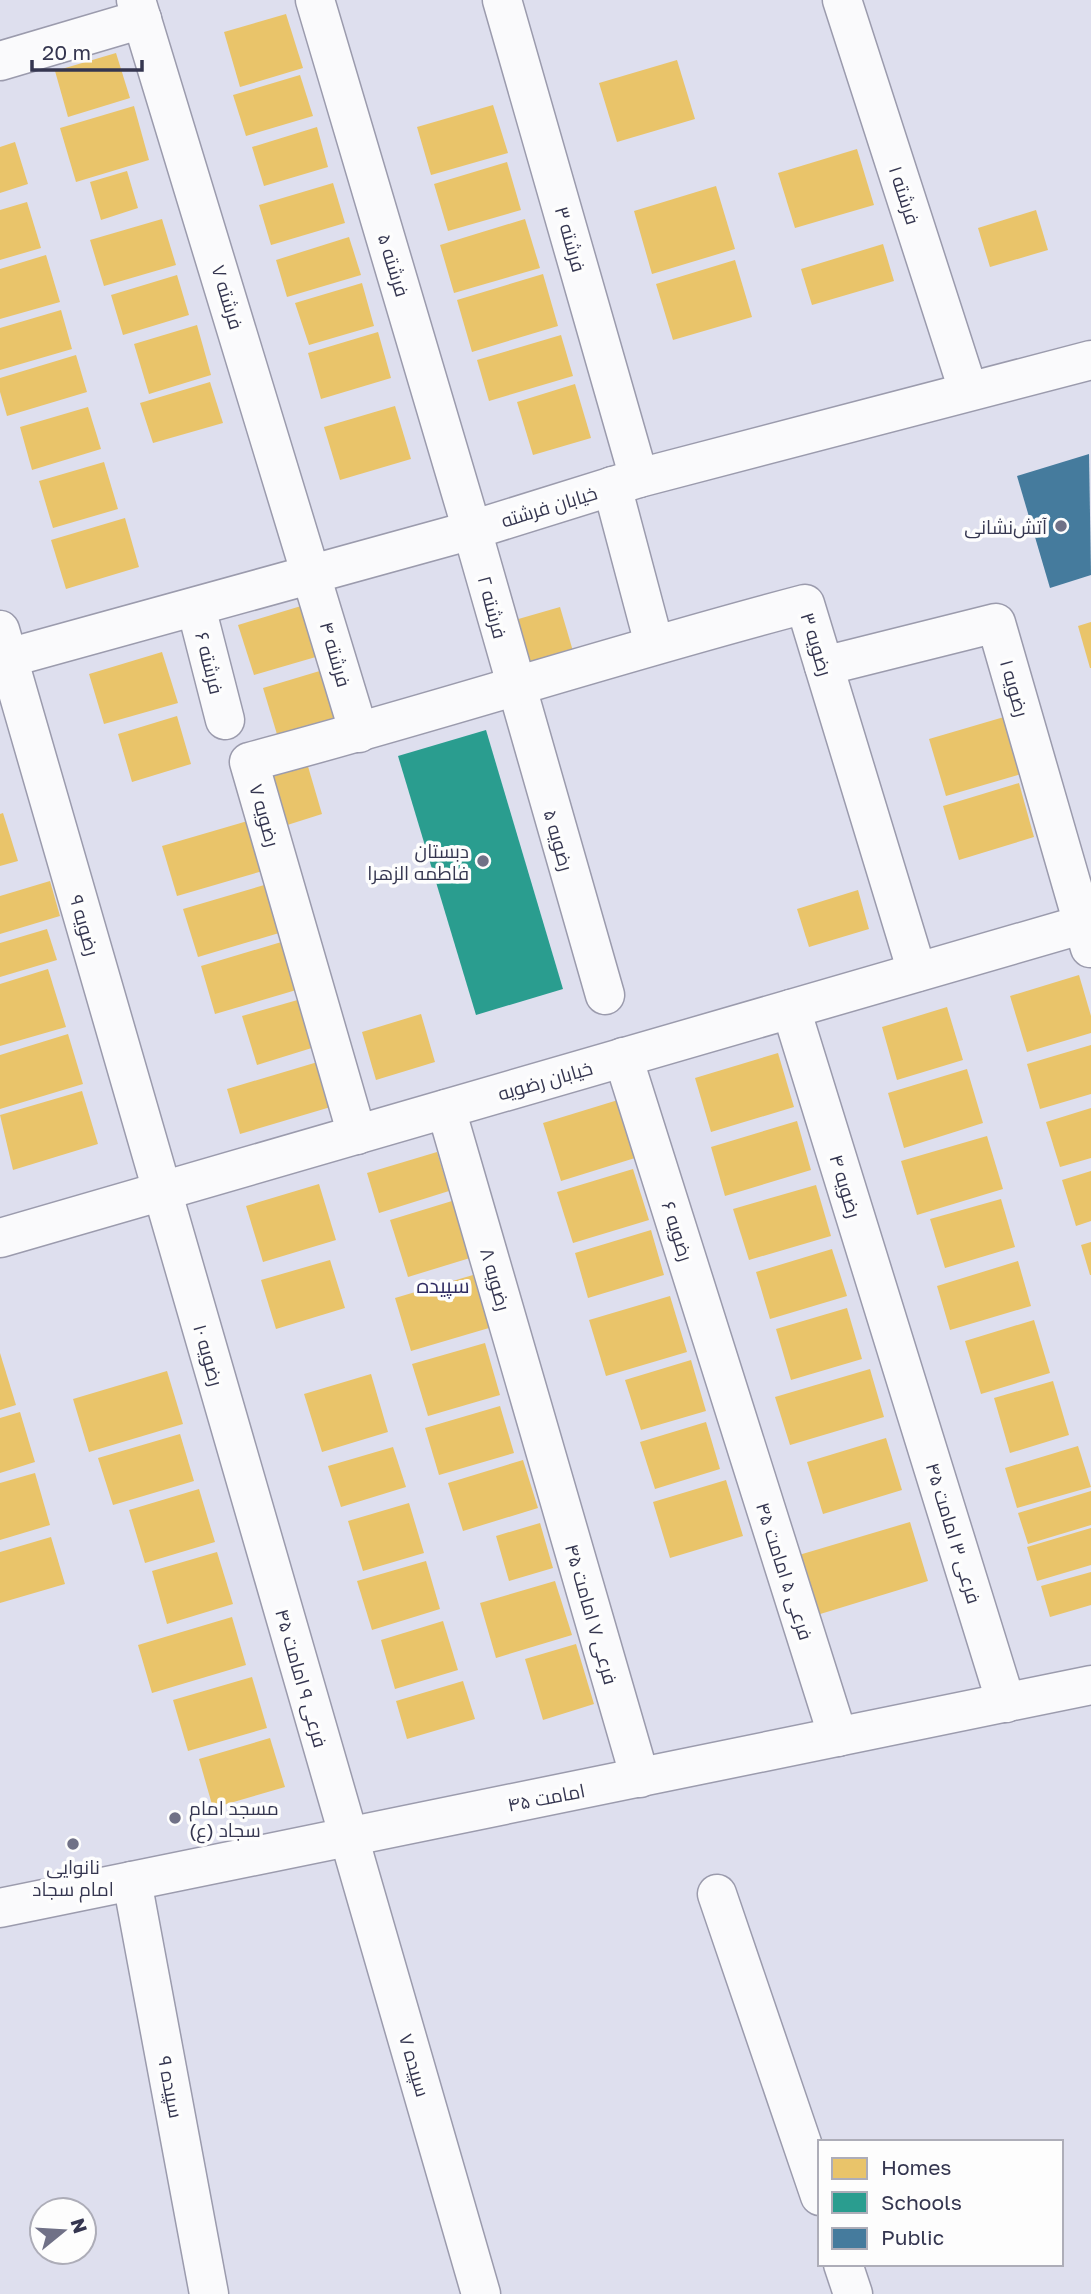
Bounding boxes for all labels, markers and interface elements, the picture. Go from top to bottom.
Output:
scale bar [32,28,142,72]
text: 20 m [42,39,91,65]
street label: فرشته ۱ [884,163,925,227]
street label: فرشته ۳ [550,204,591,275]
street label: فرشته ۵ [373,231,414,300]
street label: فرشته ۷ [206,262,249,332]
street label: خیابان فرشته [498,480,600,532]
place label: آتش‌نشانی [964,515,1047,539]
marker: آتش‌نشانی [1053,518,1069,534]
street label: فرشته ۲ [473,573,512,641]
street label: رضویه ۳ [796,609,838,679]
street label: فرشته ۴ [315,619,356,690]
street label: فرشته ۶ [190,629,229,697]
street label: رضویه ۱ [995,657,1034,719]
street label: رضویه ۷ [244,781,285,849]
street label: رضویه ۵ [538,807,579,874]
place label: دبستان فاطمه الزهرا [367,839,469,885]
marker: دبستان فاطمه الزهرا [475,853,491,869]
street label: رضویه ۹ [64,892,105,958]
street label: خیابان رضویه [495,1056,595,1105]
street label: رضویه ۴ [825,1152,866,1221]
street label: رضویه ۶ [657,1198,698,1264]
street label: رضویه ۸ [475,1245,516,1313]
district label: سپیده [416,1272,470,1299]
street label: رضویه ۱۰ [188,1322,229,1389]
street label: فرعی ۳ امامت ۴۵ [921,1460,986,1606]
street label: فرعی ۵ امامت ۴۵ [751,1499,818,1643]
street label: فرعی ۷ امامت ۴۵ [560,1541,623,1687]
street label: فرعی ۹ امامت ۴۵ [270,1606,333,1750]
street label: امامت ۴۵ [505,1778,587,1816]
place label: مسجد امام سجاد (ع) [189,1796,279,1844]
marker: مسجد امام سجاد (ع) [167,1810,183,1826]
marker: نانوایی امام سجاد [65,1836,81,1852]
place label: نانوایی امام سجاد [32,1855,114,1903]
street label: سپیده ۷ [394,2031,435,2100]
street label: سپیده ۹ [153,2054,188,2120]
legend [818,2140,1063,2266]
text: Homes [881,2154,951,2180]
text: Schools [881,2189,962,2215]
north arrow [28,2196,98,2266]
text: N [66,2215,93,2236]
text: Public [881,2224,944,2250]

